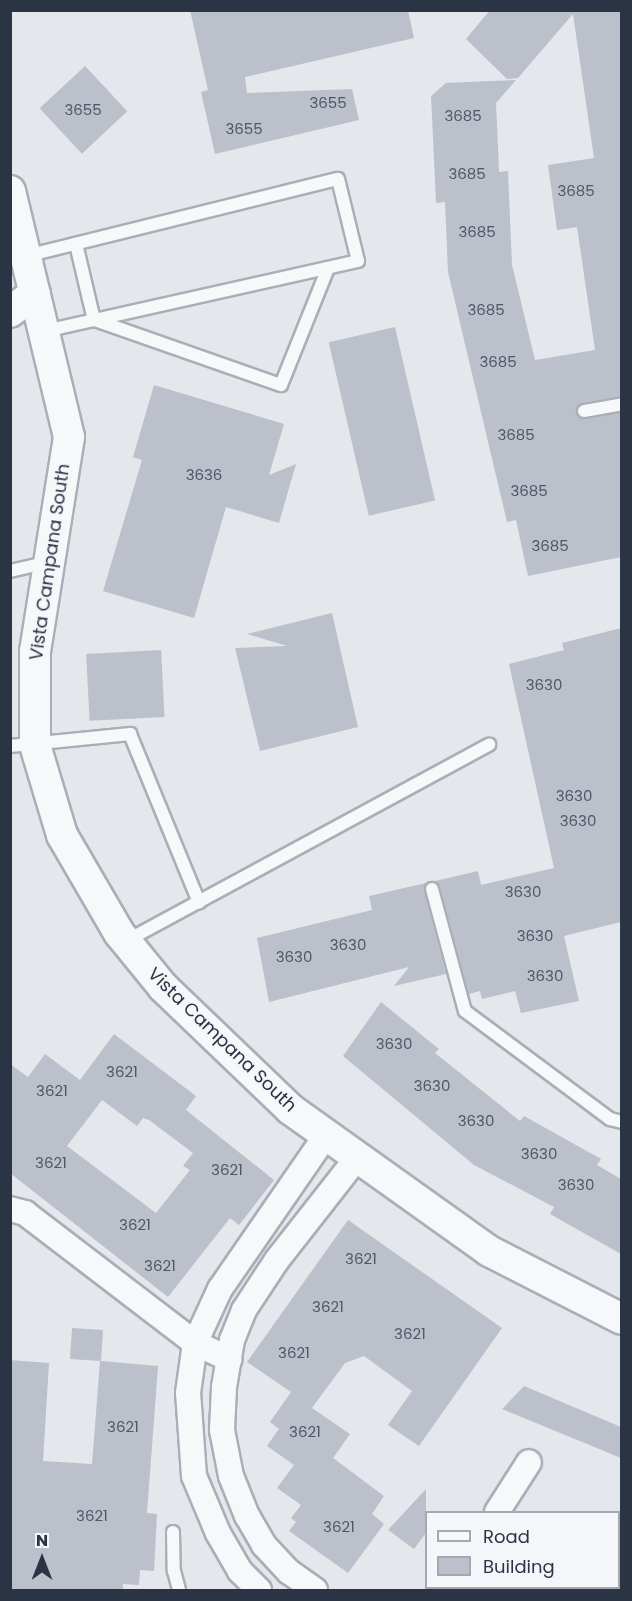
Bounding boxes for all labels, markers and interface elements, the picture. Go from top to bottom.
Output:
house number: 3655 [309,94,347,112]
house number: 3655 [64,101,102,119]
house number: 3685 [444,107,482,125]
house number: 3655 [225,120,263,138]
house number: 3685 [448,165,486,183]
house number: 3685 [557,182,595,200]
house number: 3685 [458,223,496,241]
house number: 3685 [467,301,505,319]
house number: 3685 [479,353,517,371]
house number: 3685 [497,426,535,444]
street label: Vista Campana South [25,462,75,662]
house number: 3636 [186,466,222,484]
house number: 3685 [510,482,548,500]
house number: 3685 [531,537,569,555]
house number: 3630 [526,676,562,694]
house number: 3630 [556,787,592,805]
house number: 3630 [560,812,596,830]
house number: 3630 [505,883,541,901]
house number: 3630 [517,927,553,945]
house number: 3630 [330,936,366,954]
house number: 3630 [276,948,312,966]
street label: Vista Campana South [143,963,301,1117]
house number: 3630 [527,967,563,985]
house number: 3630 [376,1035,412,1053]
house number: 3621 [106,1063,138,1081]
house number: 3630 [414,1077,450,1095]
house number: 3621 [36,1082,68,1100]
house number: 3630 [458,1112,494,1130]
house number: 3630 [521,1145,557,1163]
house number: 3621 [35,1154,67,1172]
house number: 3621 [211,1161,243,1179]
house number: 3630 [558,1176,594,1194]
house number: 3621 [119,1216,151,1234]
house number: 3621 [345,1250,377,1268]
house number: 3621 [144,1257,176,1275]
house number: 3621 [312,1298,344,1316]
house number: 3621 [394,1325,426,1343]
house number: 3621 [278,1344,310,1362]
house number: 3621 [107,1418,139,1436]
house number: 3621 [289,1423,321,1441]
house number: 3621 [76,1507,108,1525]
legend [425,1511,620,1589]
house number: 3621 [323,1518,355,1536]
text: Road [483,1524,530,1549]
north arrow [12,1529,72,1589]
text: N [36,1529,48,1552]
text: Building [483,1554,555,1579]

